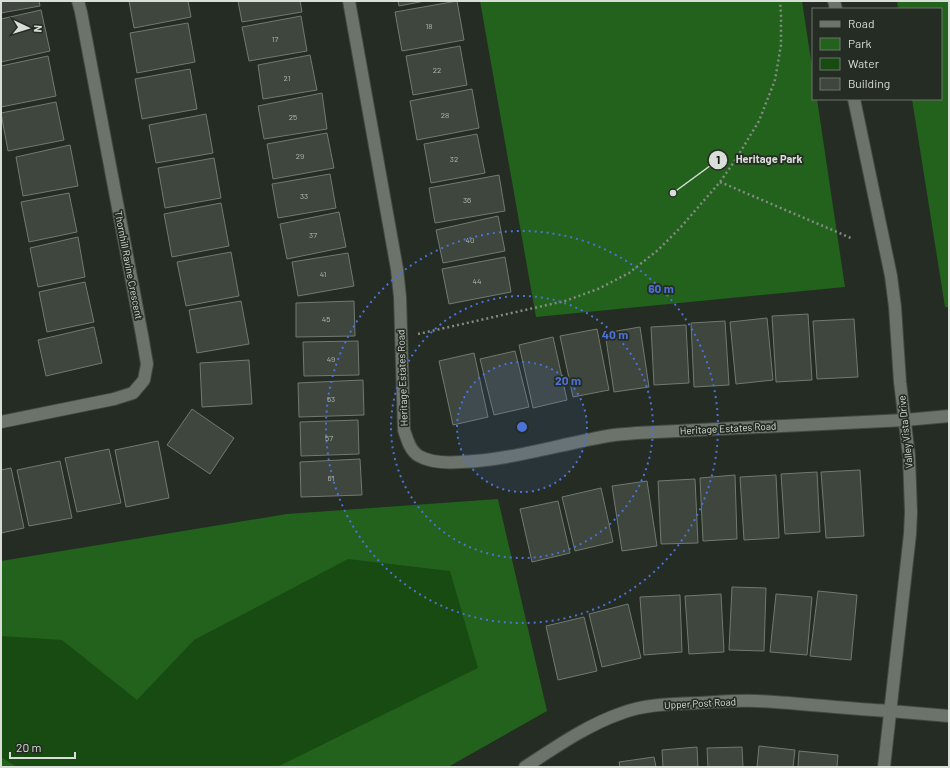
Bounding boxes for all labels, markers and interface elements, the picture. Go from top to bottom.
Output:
north arrow [8,8,48,48]
legend [812,8,942,100]
text: Road [848,16,875,30]
house number: 18 [426,21,432,31]
text: N [32,25,45,33]
house number: 17 [272,34,279,44]
text: Park [848,36,872,50]
text: Water [848,56,880,70]
house number: 22 [433,65,441,75]
house number: 21 [284,73,291,83]
text: Building [848,76,890,90]
house number: 28 [441,110,449,120]
house number: 25 [289,112,297,122]
callout: Heritage Park [708,148,810,171]
house number: 29 [296,151,304,161]
text: 1 [716,152,720,166]
text: Heritage Park [736,152,802,165]
house number: 32 [450,154,458,164]
house number: 33 [300,191,308,201]
house number: 36 [463,195,471,205]
street label: Thornhill Ravine Crescent [113,210,145,321]
house number: 37 [309,230,317,240]
house number: 40 [466,235,474,245]
house number: 41 [320,269,326,279]
house number: 44 [473,276,481,286]
text: 60 m [648,281,674,295]
house number: 45 [322,314,330,324]
text: 40 m [602,327,628,341]
street label: Heritage Estates Road [394,329,410,427]
house number: 49 [327,354,335,364]
text: 20 m [555,373,581,387]
house number: 53 [327,394,335,404]
street label: Valley Vista Drive [895,395,915,469]
street label: Heritage Estates Road [679,419,777,437]
centre of rings [515,420,529,434]
house number: 57 [325,433,333,443]
house number: 61 [328,473,335,483]
street label: Upper Post Road [664,695,736,711]
scale bar [10,734,75,760]
text: 20 m [16,740,42,754]

